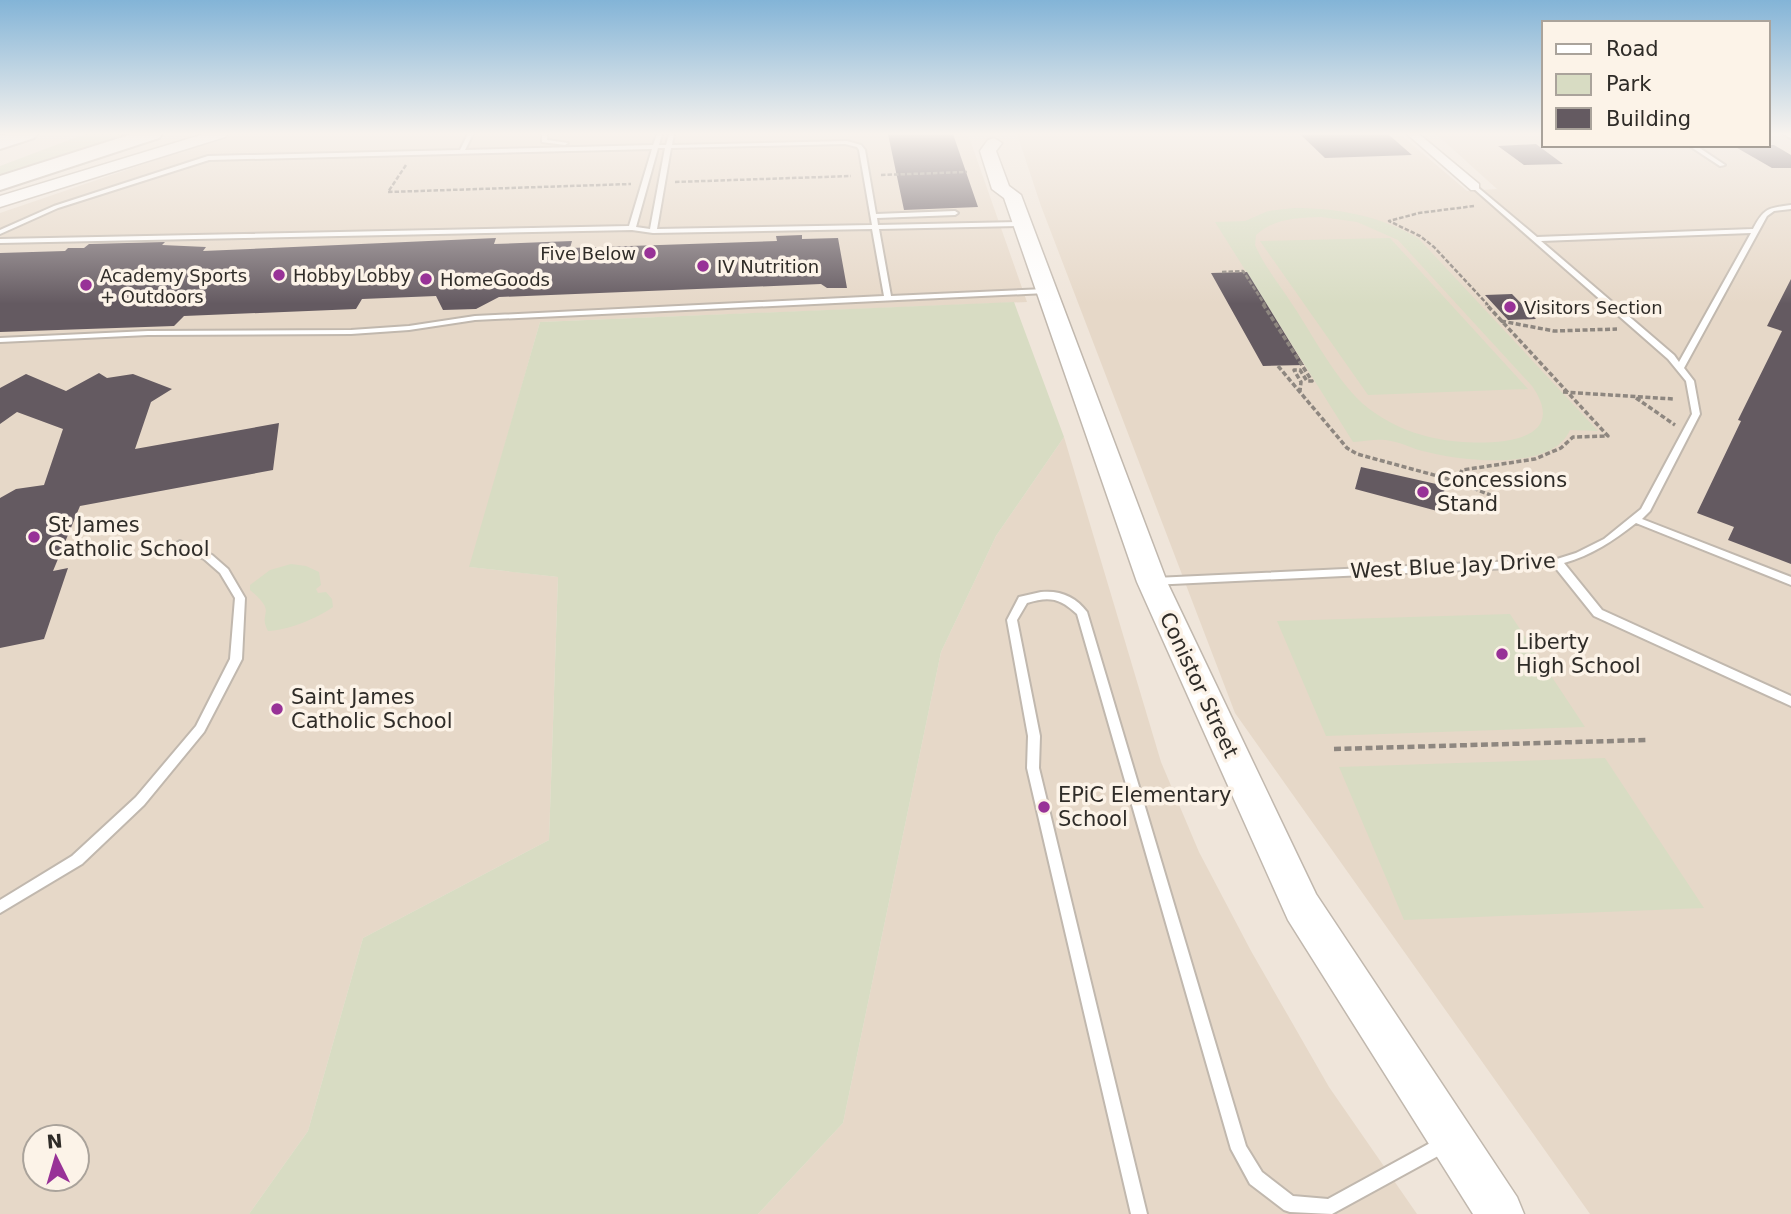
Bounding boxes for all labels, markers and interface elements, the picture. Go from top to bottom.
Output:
legend [1542,21,1770,147]
text: Road [1606,37,1659,61]
text: Park [1606,72,1652,96]
text: Building [1606,107,1691,131]
place label: Five Below [540,243,636,264]
marker: Five Below [642,245,658,261]
place label: IV Nutrition [717,256,819,277]
marker: IV Nutrition [695,258,711,274]
place label: Academy Sports + Outdoors [100,265,247,307]
place label: Hobby Lobby [293,265,411,286]
marker: Hobby Lobby [271,267,287,283]
place label: HomeGoods [440,269,550,290]
marker: HomeGoods [418,271,434,287]
marker: Academy Sports + Outdoors [78,277,94,293]
place label: Visitors Section [1524,297,1663,318]
marker: Visitors Section [1502,299,1518,315]
place label: Concessions Stand [1437,468,1567,516]
marker: Concessions Stand [1415,484,1431,500]
place label: St James Catholic School [48,513,210,561]
marker: St James Catholic School [26,529,42,545]
street label: West Blue Jay Drive [1350,549,1556,583]
street label: Conistor Street [1155,608,1243,762]
place label: Liberty High School [1516,630,1641,678]
marker: Liberty High School [1494,646,1510,662]
place label: Saint James Catholic School [291,685,453,733]
marker: Saint James Catholic School [269,701,285,717]
place label: EPiC Elementary School [1058,783,1232,831]
marker: EPiC Elementary School [1036,799,1052,815]
north arrow [21,1123,91,1193]
text: N [46,1129,63,1153]

